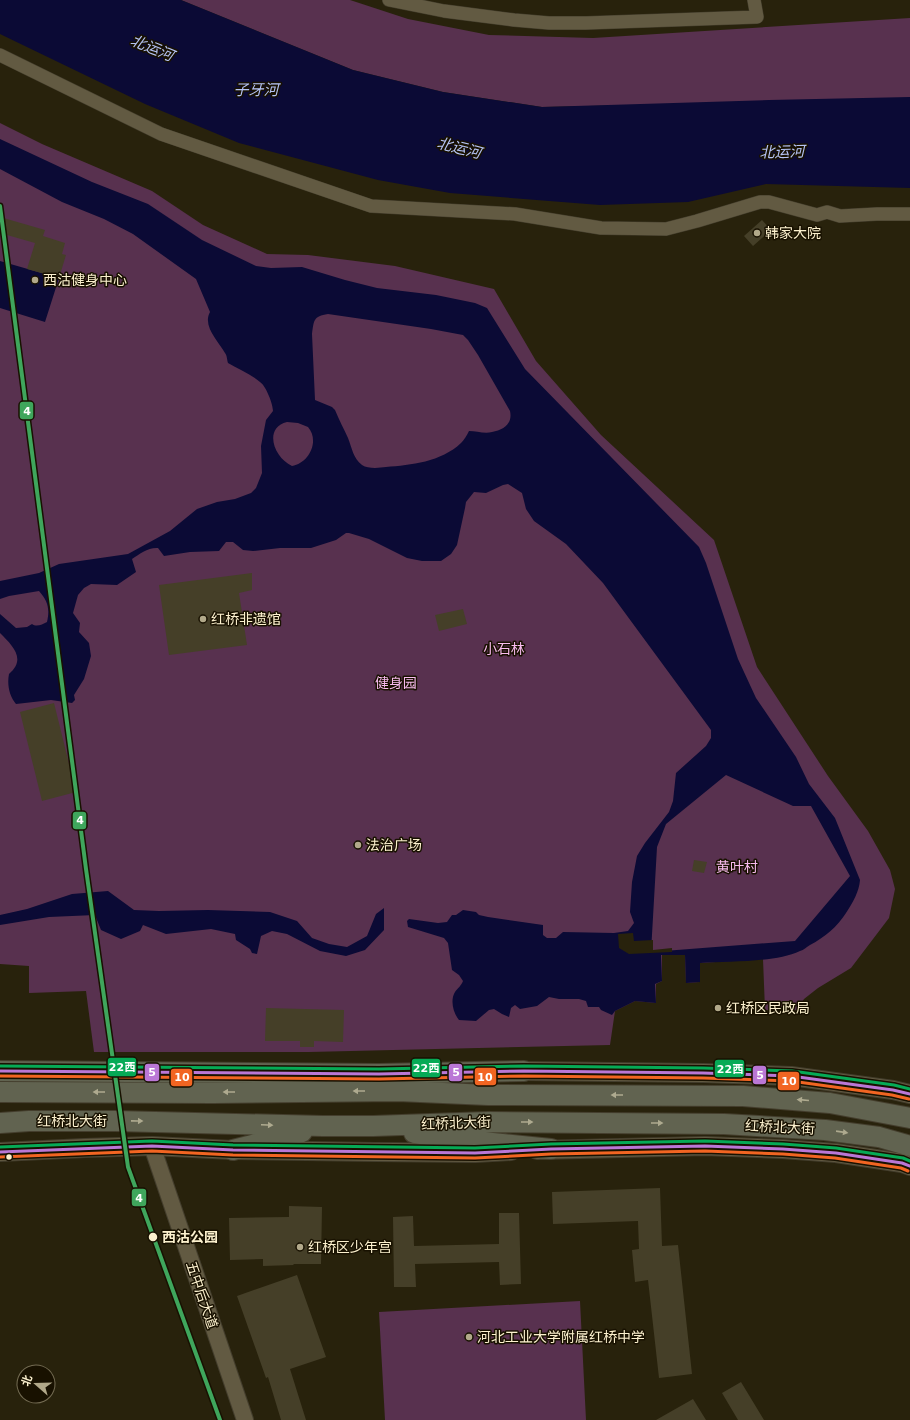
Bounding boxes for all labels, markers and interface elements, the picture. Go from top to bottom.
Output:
water label: 北运河 [128,31,179,66]
water label: 子牙河 [233,81,281,99]
water label: 北运河 [435,134,486,163]
water label: 北运河 [759,143,808,161]
place label: 韩家大院 [765,225,821,241]
marker: 韩家大院 [752,228,762,238]
place label: 西沽健身中心 [43,272,127,288]
marker: 西沽健身中心 [30,275,40,285]
line badge: 4 [19,401,34,420]
text: 4 [23,405,31,418]
place label: 红桥非遗馆 [211,611,281,627]
marker: 红桥非遗馆 [198,614,208,624]
park label: 小石林 [483,641,525,657]
park label: 健身园 [375,675,417,691]
line badge: 4 [72,811,87,830]
text: 4 [76,814,84,827]
place label: 法治广场 [366,837,422,853]
marker: 法治广场 [353,840,363,850]
park label: 黄叶村 [716,859,758,875]
place label: 红桥区民政局 [726,1000,810,1016]
marker: 红桥区民政局 [713,1003,723,1013]
line badge: 22西 [107,1057,137,1077]
line badge: 22西 [411,1058,441,1078]
line badge: 22西 [714,1059,745,1078]
text: 22西 [109,1061,135,1074]
text: 22西 [413,1062,439,1075]
line badge: 5 [144,1063,160,1082]
line badge: 5 [448,1063,463,1082]
text: 22西 [717,1063,743,1076]
line badge: 5 [752,1065,767,1085]
text: 5 [148,1066,156,1079]
text: 5 [452,1066,460,1079]
line badge: 10 [474,1067,497,1086]
line badge: 10 [170,1068,193,1087]
text: 5 [756,1069,764,1082]
text: 10 [174,1071,190,1084]
text: 10 [477,1071,493,1084]
line badge: 10 [777,1071,800,1091]
text: 10 [781,1075,797,1088]
one-way arrow [352,1088,365,1094]
one-way arrow [92,1089,105,1095]
one-way arrow [222,1089,235,1095]
one-way arrow [610,1092,623,1098]
one-way arrow [797,1097,809,1103]
street label: 红桥北大街 [37,1113,107,1129]
street label: 红桥北大街 [421,1114,491,1132]
street label: 红桥北大街 [745,1117,815,1137]
one-way arrow [131,1118,144,1124]
one-way arrow [521,1119,534,1125]
one-way arrow [651,1120,664,1126]
one-way arrow [261,1122,274,1128]
one-way arrow [836,1129,848,1135]
unlabelled marker [4,1152,14,1162]
line badge: 4 [131,1188,147,1207]
text: 4 [135,1192,143,1205]
place label: 西沽公园 [162,1229,218,1245]
marker: 西沽公园 [147,1231,159,1243]
place label: 红桥区少年宫 [308,1239,392,1255]
marker: 红桥区少年宫 [295,1242,305,1252]
street label: 五中后大道 [183,1259,221,1331]
place label: 河北工业大学附属红桥中学 [477,1329,645,1345]
marker: 河北工业大学附属红桥中学 [464,1332,474,1342]
north arrow [16,1364,56,1404]
text: 北 [19,1373,35,1388]

